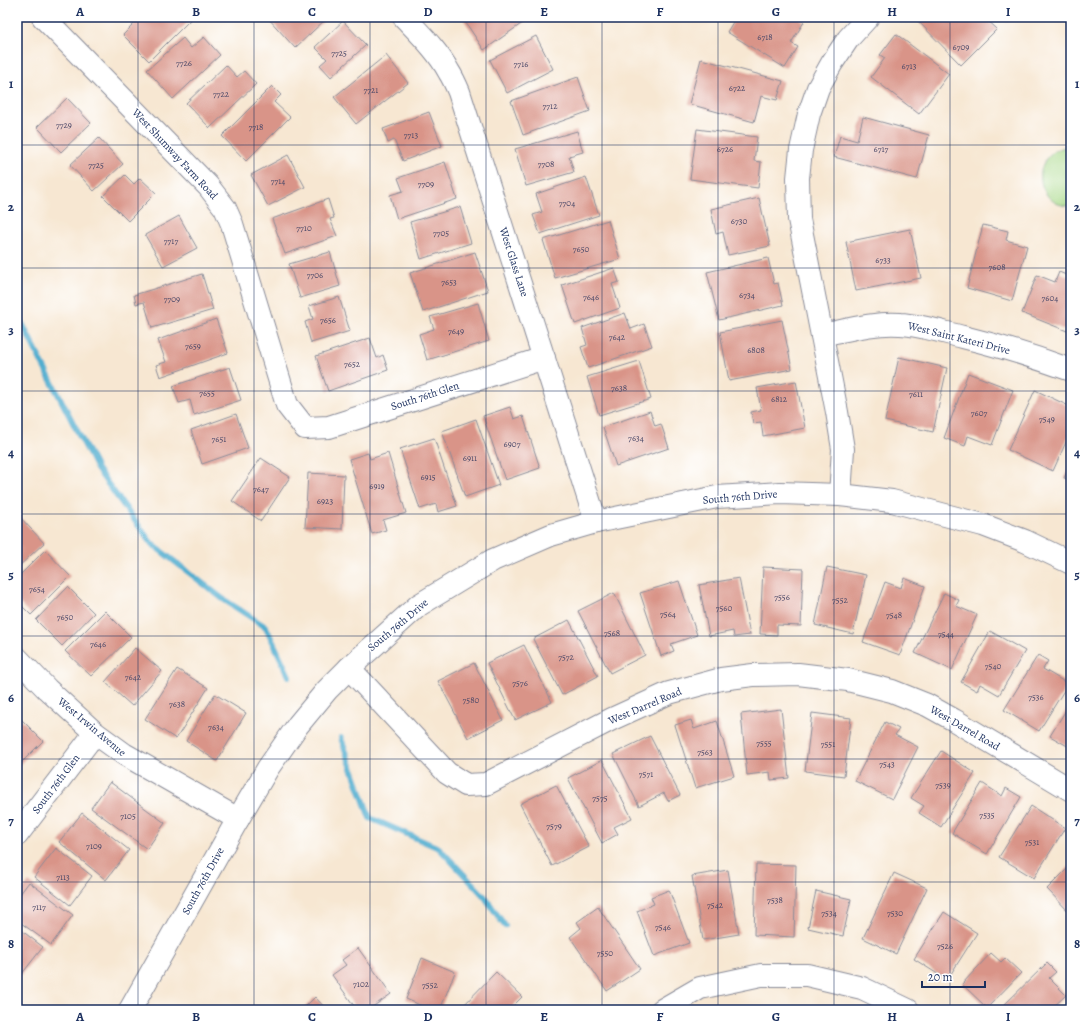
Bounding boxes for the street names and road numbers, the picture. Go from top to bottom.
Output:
street label: West Shumway Farm Road [128,104,221,203]
street label: West Glass Lane [495,224,532,299]
street label: West Saint Kateri Drive [905,318,1012,358]
street label: South 76th Glen [389,378,461,414]
street label: South 76th Drive [702,486,778,508]
street label: South 76th Drive [365,595,432,655]
street label: West Darrel Road [605,684,684,729]
street label: West Irwin Avenue [54,693,129,760]
street label: West Darrel Road [926,701,1003,754]
street label: South 76th Glen [29,751,83,817]
street label: South 76th Drive [178,845,228,917]

